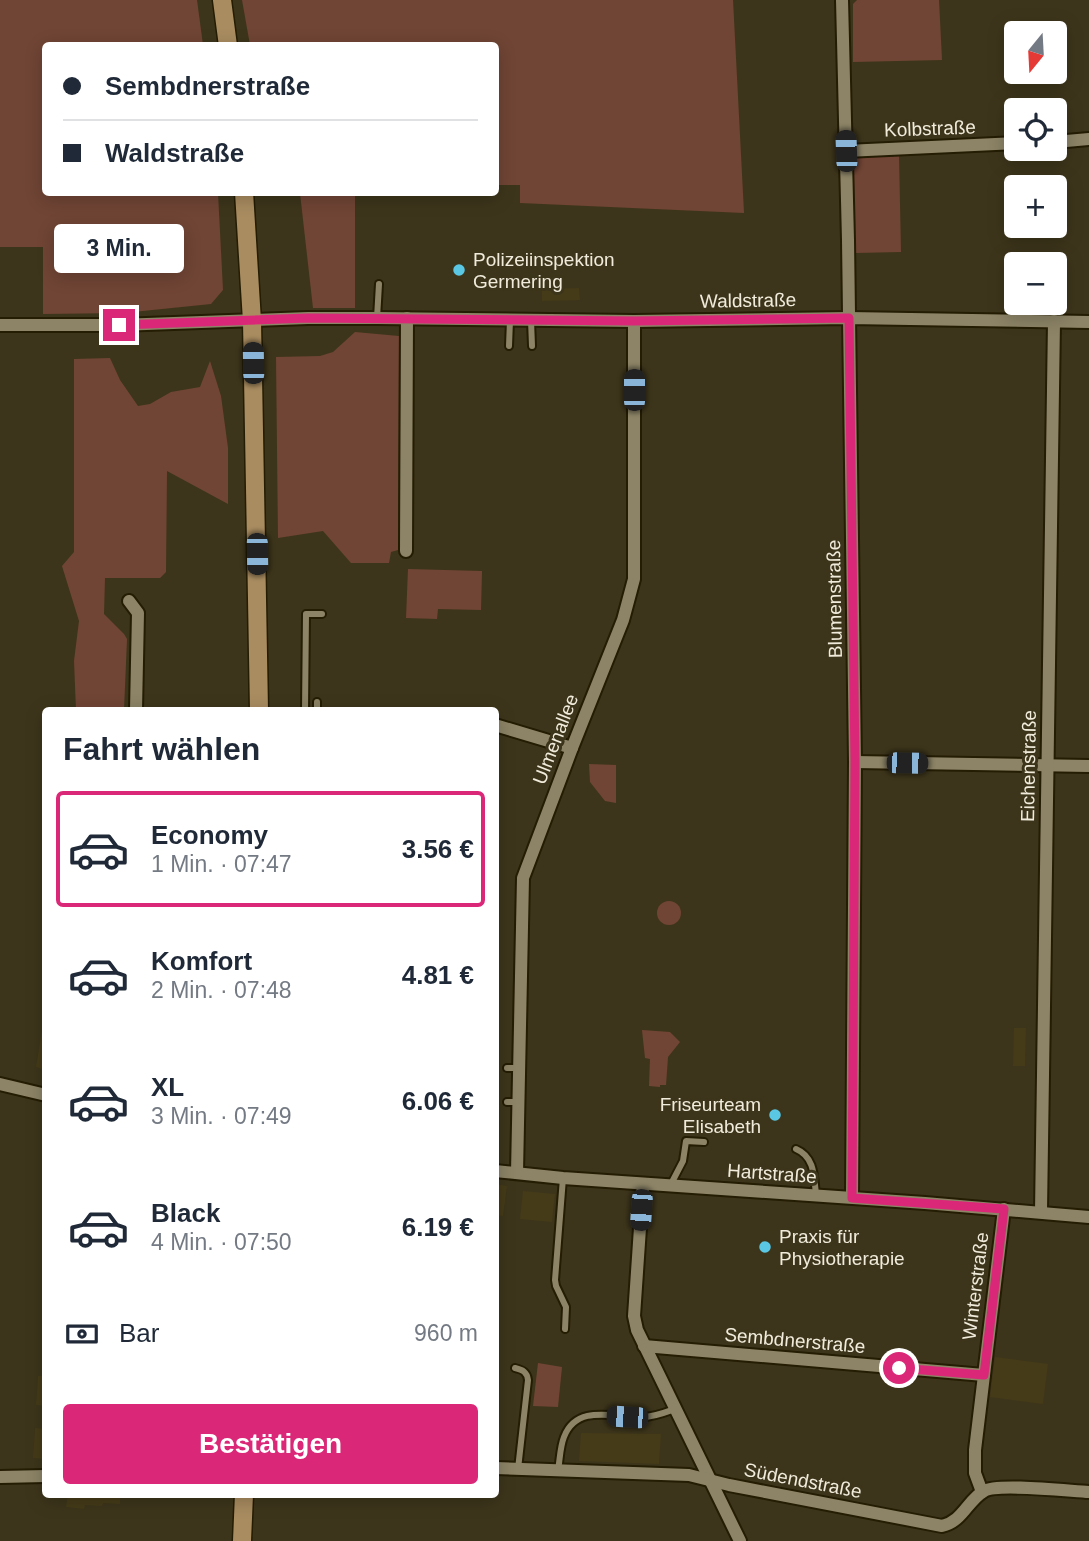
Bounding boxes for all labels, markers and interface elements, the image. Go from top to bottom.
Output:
north arrow [1004,21,1068,84]
map controls [1004,21,1067,315]
text: Sembdnerstraße [105,71,310,101]
button: locate [1004,98,1067,161]
street label: Kolbstraße [884,116,976,141]
car [835,130,858,172]
text: Waldstraße [105,138,244,168]
button: + [1004,175,1067,238]
callout: 3 Min. [54,224,184,272]
text: 3 Min. [86,235,152,261]
place label: Polizeiinspektion Germering [473,249,615,292]
button: − [1004,252,1067,315]
marker: Polizeiinspektion Germering [451,262,467,278]
street label: Waldstraße [700,289,796,312]
route end [103,309,135,341]
car [243,342,264,384]
car [624,369,645,411]
car [247,533,268,575]
street label: Blumenstraße [823,540,846,658]
street label: Ulmenallee [529,691,582,787]
street label: Eichenstraße [1017,710,1040,822]
text: Fahrt wählen [63,731,260,767]
car [886,752,929,774]
icon: car [67,818,130,881]
text: Economy [151,820,268,850]
text: 3.56 € [402,834,474,864]
text: 1 Min. · 07:47 [151,851,292,877]
icon: car [67,944,130,1007]
text: Komfort [151,946,252,976]
text: 4.81 € [402,960,474,990]
text: 2 Min. · 07:48 [151,977,292,1003]
icon: car [67,1070,130,1133]
text: XL [151,1072,184,1102]
text: 6.06 € [402,1086,474,1116]
place label: Friseurteam Elisabeth [660,1094,761,1137]
text: 3 Min. · 07:49 [151,1103,292,1129]
marker: Friseurteam Elisabeth [767,1107,783,1123]
street label: Hartstraße [726,1160,817,1187]
car [630,1188,653,1232]
icon: car [67,1196,130,1259]
text: Black [151,1198,220,1228]
text: 6.19 € [402,1212,474,1242]
place label: Praxis für Physiotherapie [779,1226,905,1269]
text: 4 Min. · 07:50 [151,1229,292,1255]
street label: Winterstraße [958,1231,993,1341]
marker: Praxis für Physiotherapie [757,1239,773,1255]
icon: cash [63,1315,101,1353]
text: Bar [119,1318,159,1348]
text: 960 m [414,1320,478,1346]
street label: Sembdnerstraße [724,1324,866,1357]
route start [883,1352,915,1384]
button: Bestätigen [63,1404,478,1484]
car [606,1405,649,1429]
street label: Südendstraße [742,1459,863,1502]

